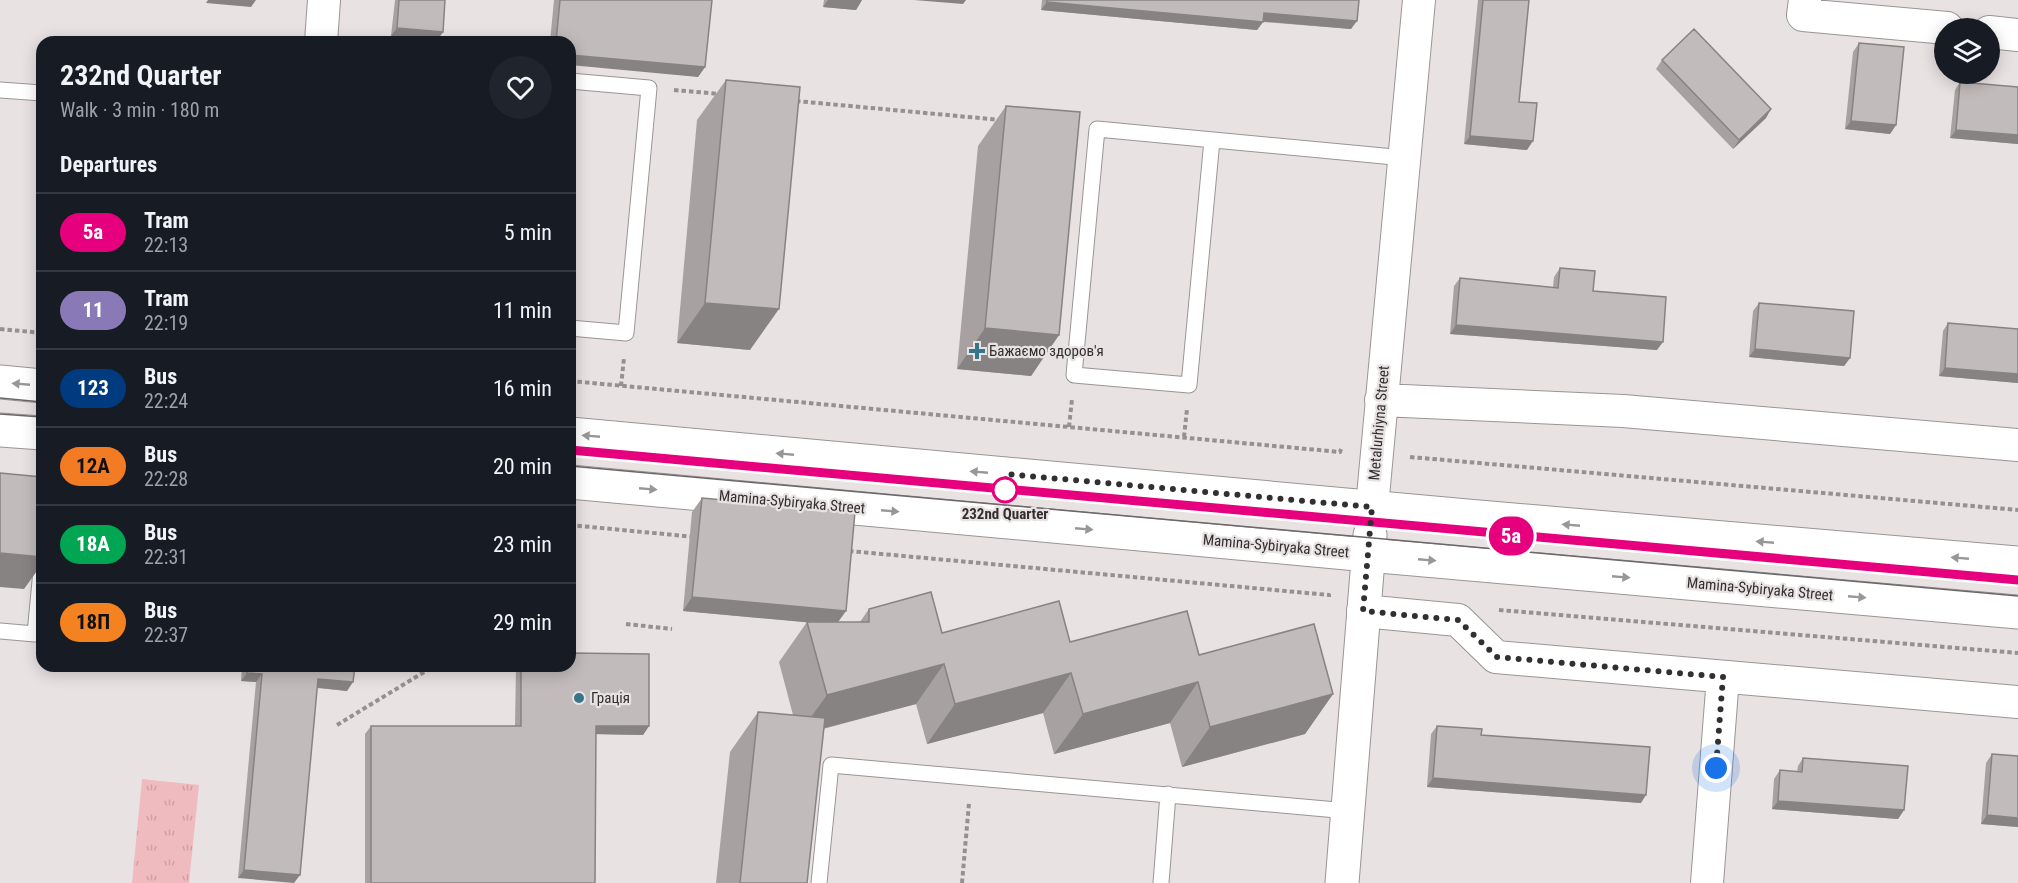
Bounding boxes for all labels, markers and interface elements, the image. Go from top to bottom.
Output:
map controls [1934,18,2000,84]
button: layers [1934,18,2000,84]
button: heart [489,56,552,119]
text: 232nd Quarter [60,59,222,92]
text: Walk · 3 min · 180 m [60,98,219,122]
text: Departures [60,152,157,177]
text: Tram [144,208,189,233]
text: 5а [83,220,103,244]
text: 5 min [504,220,552,245]
text: 22:13 [144,233,188,257]
text: Tram [144,286,189,311]
text: 11 [82,298,104,322]
text: 11 min [493,298,552,323]
text: 22:19 [144,311,188,335]
place label: Бажаємо здоров'я [989,342,1104,360]
marker: Бажаємо здоров'я [970,344,984,358]
text: Bus [144,364,177,389]
street label: Metalurhiyna Street [1365,365,1393,481]
text: 123 [77,376,109,400]
text: 16 min [493,376,552,401]
one-way arrow [11,379,30,389]
text: 22:24 [144,389,188,413]
one-way arrow [581,431,600,441]
text: Bus [144,442,177,467]
one-way arrow [776,449,795,459]
text: 12А [76,454,110,478]
text: 20 min [493,454,552,479]
text: 22:28 [144,467,188,491]
one-way arrow [970,467,989,477]
marker: 232nd Quarter [992,477,1018,503]
one-way arrow [639,484,658,494]
street label: Mamina-Sybiryaka Street [718,487,866,517]
place label: 232nd Quarter [962,505,1048,523]
one-way arrow [880,506,899,516]
line badge: 5а [1484,516,1538,556]
text: Bus [144,520,177,545]
one-way arrow [1562,520,1581,530]
one-way arrow [1074,524,1093,534]
text: 5а [1501,524,1521,548]
street label: Mamina-Sybiryaka Street [1202,531,1350,561]
text: 18А [76,532,110,556]
text: 23 min [493,532,552,557]
one-way arrow [1756,537,1775,547]
text: 22:31 [144,545,188,569]
one-way arrow [1950,554,1969,563]
one-way arrow [1417,555,1436,565]
one-way arrow [1612,572,1631,582]
street label: Mamina-Sybiryaka Street [1686,574,1834,604]
one-way arrow [1848,593,1867,602]
text: Bus [144,598,177,623]
text: 18П [76,610,110,634]
text: 29 min [493,610,552,635]
text: 22:37 [144,623,188,647]
place label: Грація [591,689,630,707]
marker: Грація [572,691,586,705]
your location [1701,753,1731,783]

